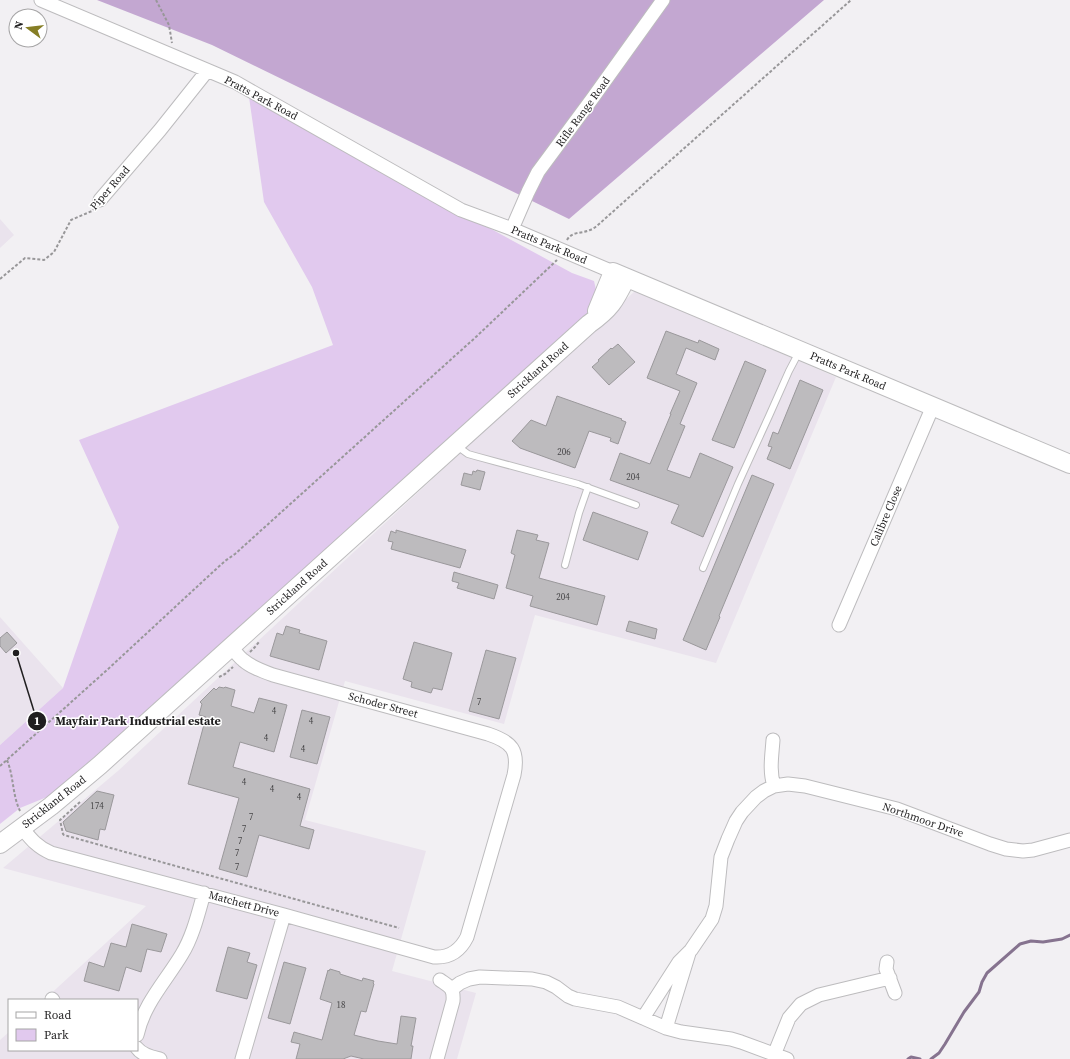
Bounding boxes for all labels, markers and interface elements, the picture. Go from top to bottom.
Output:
north arrow [8,8,48,48]
text: N [11,20,27,31]
street label: Pratts Park Road [222,72,301,124]
street label: Rifle Range Road [552,73,614,150]
street label: Piper Road [87,162,134,213]
street label: Pratts Park Road [509,222,590,268]
street label: Strickland Road [504,338,572,401]
street label: Pratts Park Road [808,348,889,394]
house number: 206 [557,446,571,458]
house number: 204 [626,471,640,483]
street label: Calibre Close [866,483,906,549]
street label: Strickland Road [263,555,331,618]
house number: 204 [556,591,570,603]
street label: Schoder Street [347,689,420,722]
house number: 7 [477,696,482,708]
house number: 4 [272,705,277,717]
callout: Mayfair Park Industrial estate [27,709,229,733]
text: 1 [34,713,40,729]
text: Mayfair Park Industrial estate [55,713,221,729]
house number: 4 [309,715,314,727]
house number: 4 [264,732,269,744]
house number: 4 [301,743,306,755]
street label: Strickland Road [19,772,90,832]
house number: 4 [242,776,247,788]
house number: 4 [270,783,275,795]
house number: 4 [297,791,302,803]
street label: Northmoor Drive [880,799,966,841]
house number: 174 [90,800,104,812]
house number: 7 [249,811,254,823]
house number: 7 [242,823,247,835]
house number: 7 [238,835,243,847]
house number: 7 [235,847,240,859]
house number: 7 [235,861,240,873]
street label: Matchett Drive [207,887,281,921]
legend [8,999,138,1051]
house number: 18 [336,999,346,1011]
text: Road [44,1007,71,1023]
text: Park [44,1027,69,1043]

